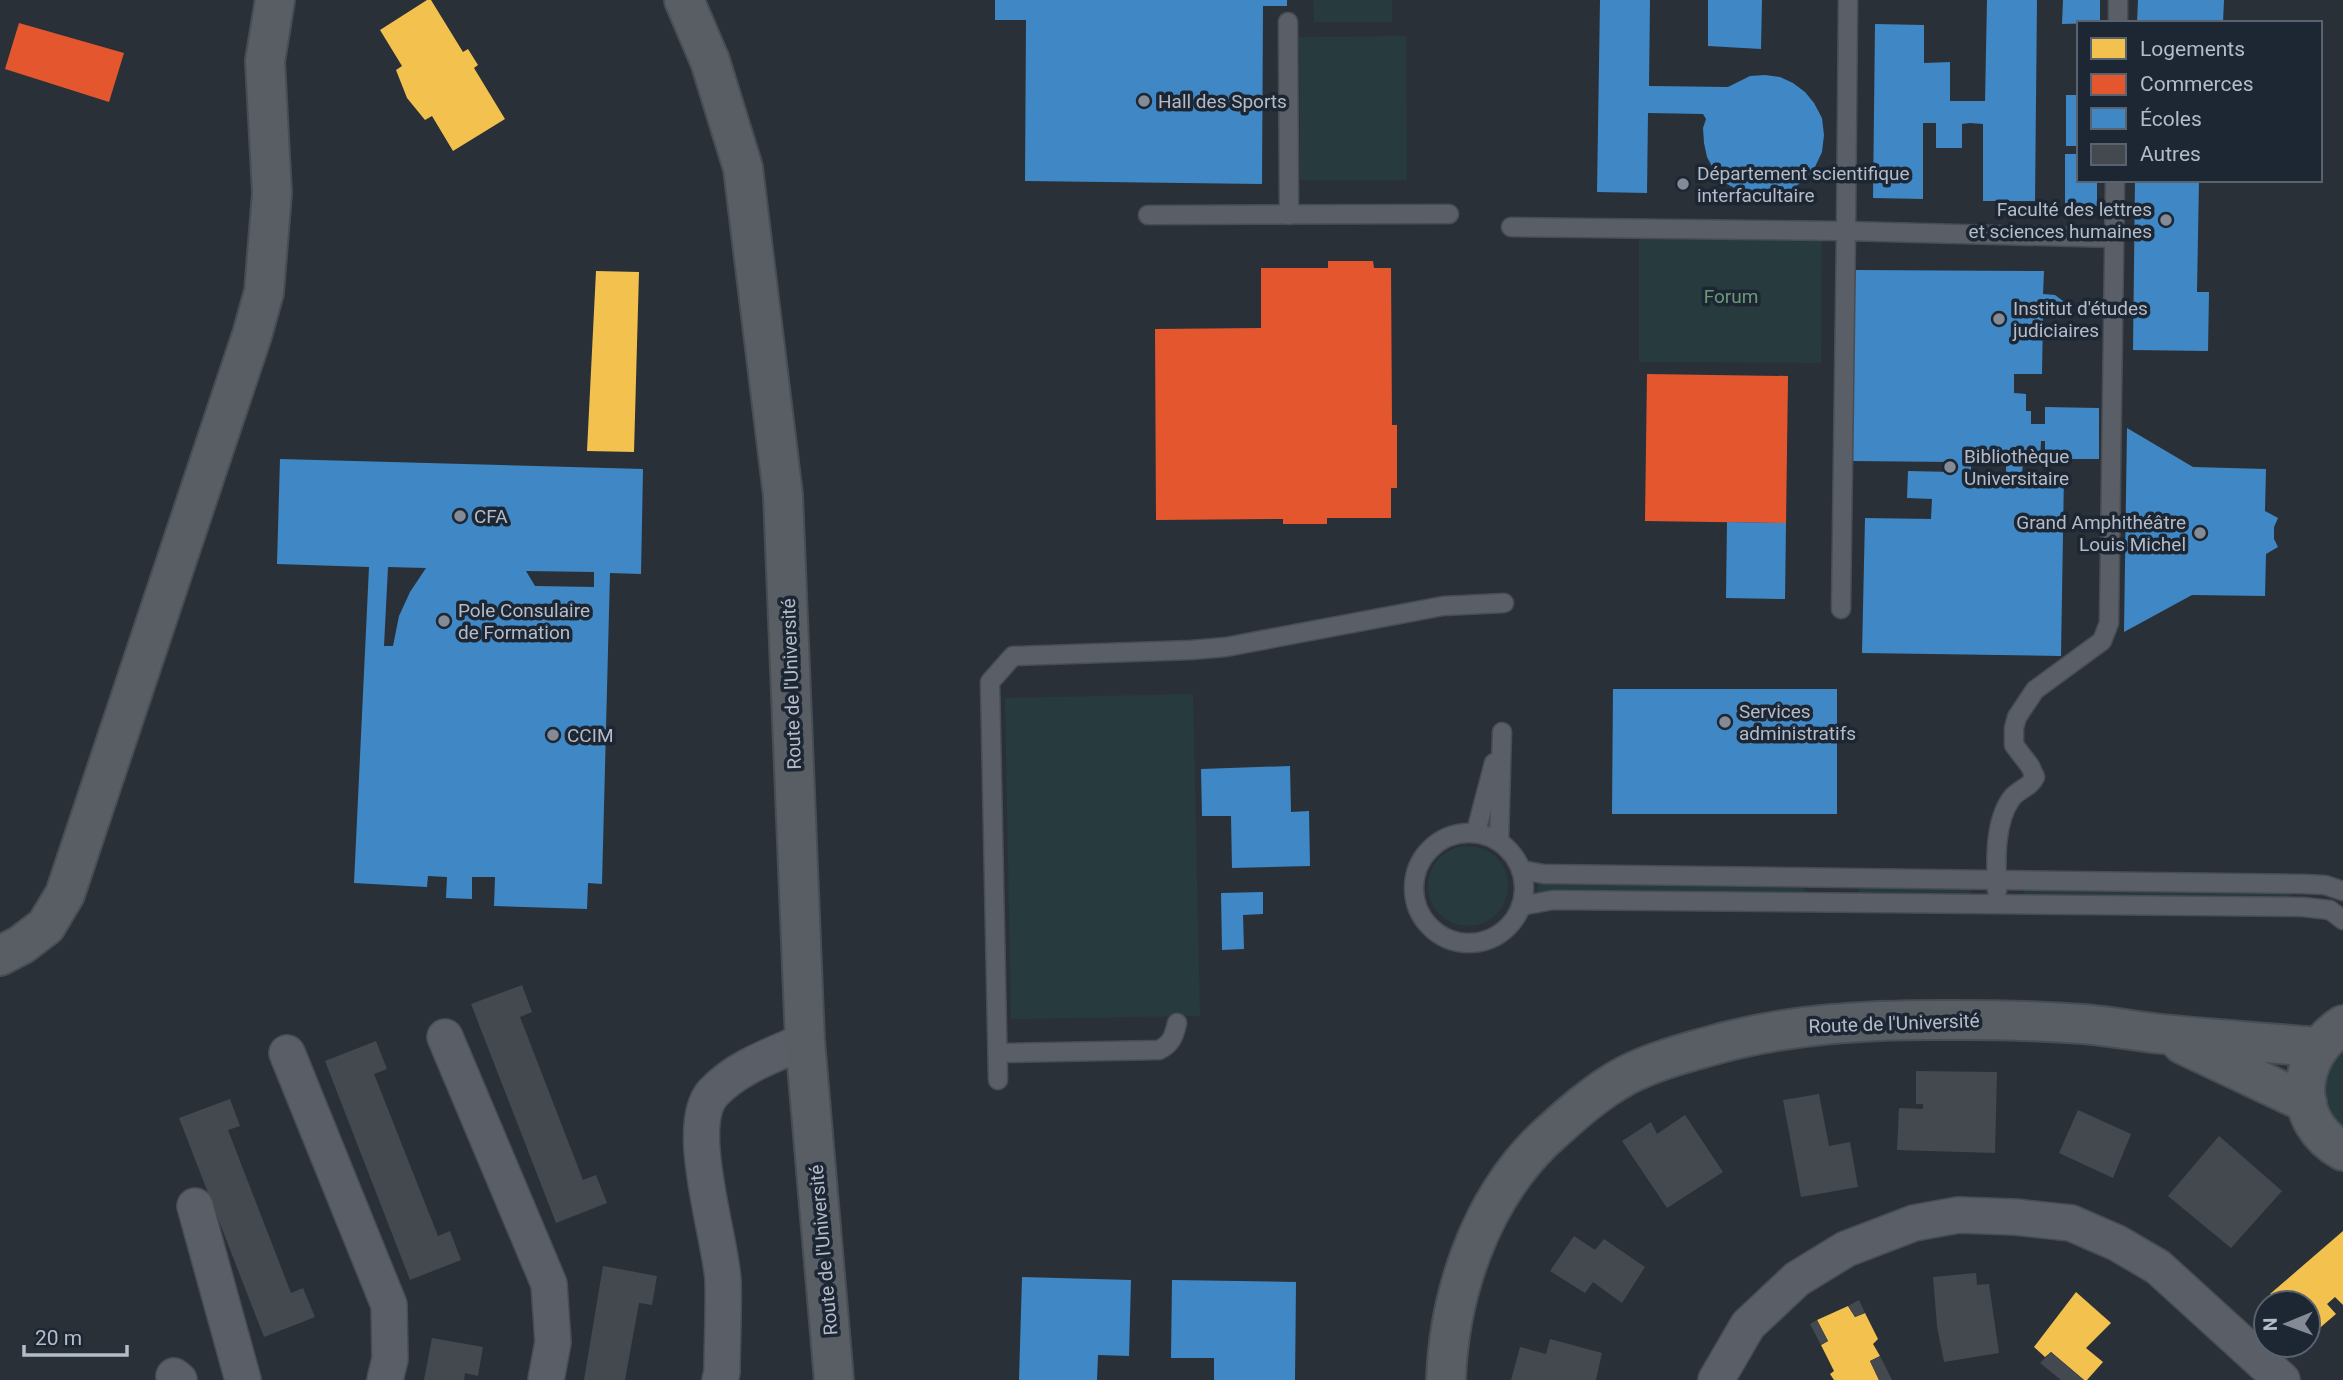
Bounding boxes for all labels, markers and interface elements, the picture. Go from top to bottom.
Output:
legend [2077,21,2322,182]
text: Logements [2140,37,2245,61]
text: Commerces [2140,72,2254,96]
place label: Hall des Sports [1158,90,1287,113]
marker: Hall des Sports [1136,93,1152,109]
text: Écoles [2140,107,2202,131]
text: Autres [2140,142,2201,166]
place label: Département scientifique interfacultaire [1697,162,1910,207]
marker: Département scientifique interfacultaire [1675,176,1691,192]
place label: Faculté des lettres et sciences humaines [1969,198,2152,243]
marker: Faculté des lettres et sciences humaines [2158,212,2174,228]
park label: Forum [1704,285,1758,308]
place label: Institut d'études judiciaires [2012,297,2148,342]
marker: Institut d'études judiciaires [1991,311,2007,327]
place label: Bibliothèque Universitaire [1964,445,2069,490]
marker: Bibliothèque Universitaire [1942,459,1958,475]
place label: CFA [474,505,508,528]
marker: CFA [452,508,468,524]
place label: Grand Amphithéâtre Louis Michel [2016,511,2186,556]
marker: Grand Amphithéâtre Louis Michel [2192,525,2208,541]
street label: Route de l'Université [777,598,806,770]
place label: Pole Consulaire de Formation [458,599,590,644]
marker: Pole Consulaire de Formation [436,613,452,629]
place label: Services administratifs [1739,700,1856,745]
marker: Services administratifs [1717,714,1733,730]
place label: CCIM [567,724,614,747]
marker: CCIM [545,727,561,743]
street label: Route de l'Université [1808,1009,1980,1038]
street label: Route de l'Université [805,1164,842,1336]
north arrow [2252,1289,2322,1359]
scale bar [24,1314,128,1358]
text: N [2259,1317,2282,1331]
text: 20 m [35,1326,82,1350]

